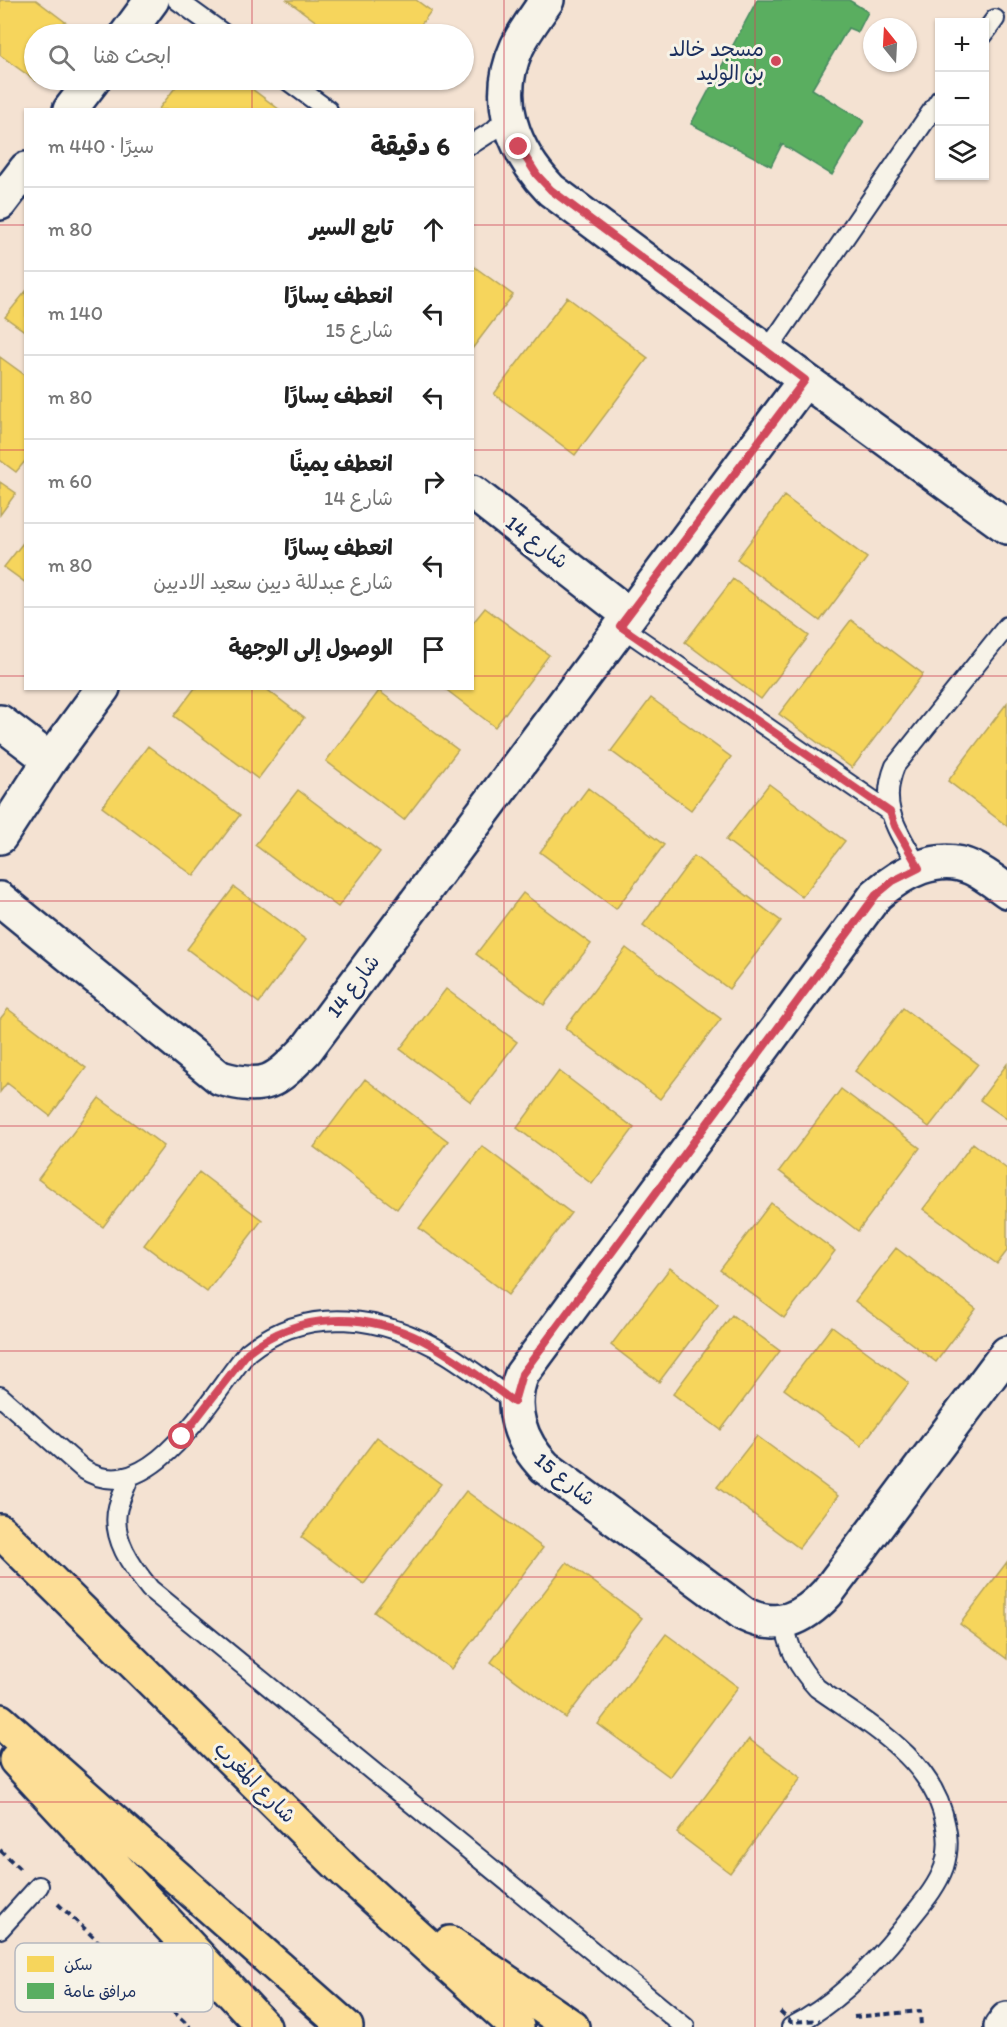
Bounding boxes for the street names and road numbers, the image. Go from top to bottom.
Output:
street label: شارع 14 [499,509,574,576]
street label: شارع 14 [321,949,387,1024]
street label: شارع 15 [528,1447,601,1513]
street label: شارع المغرب [207,1736,301,1830]

